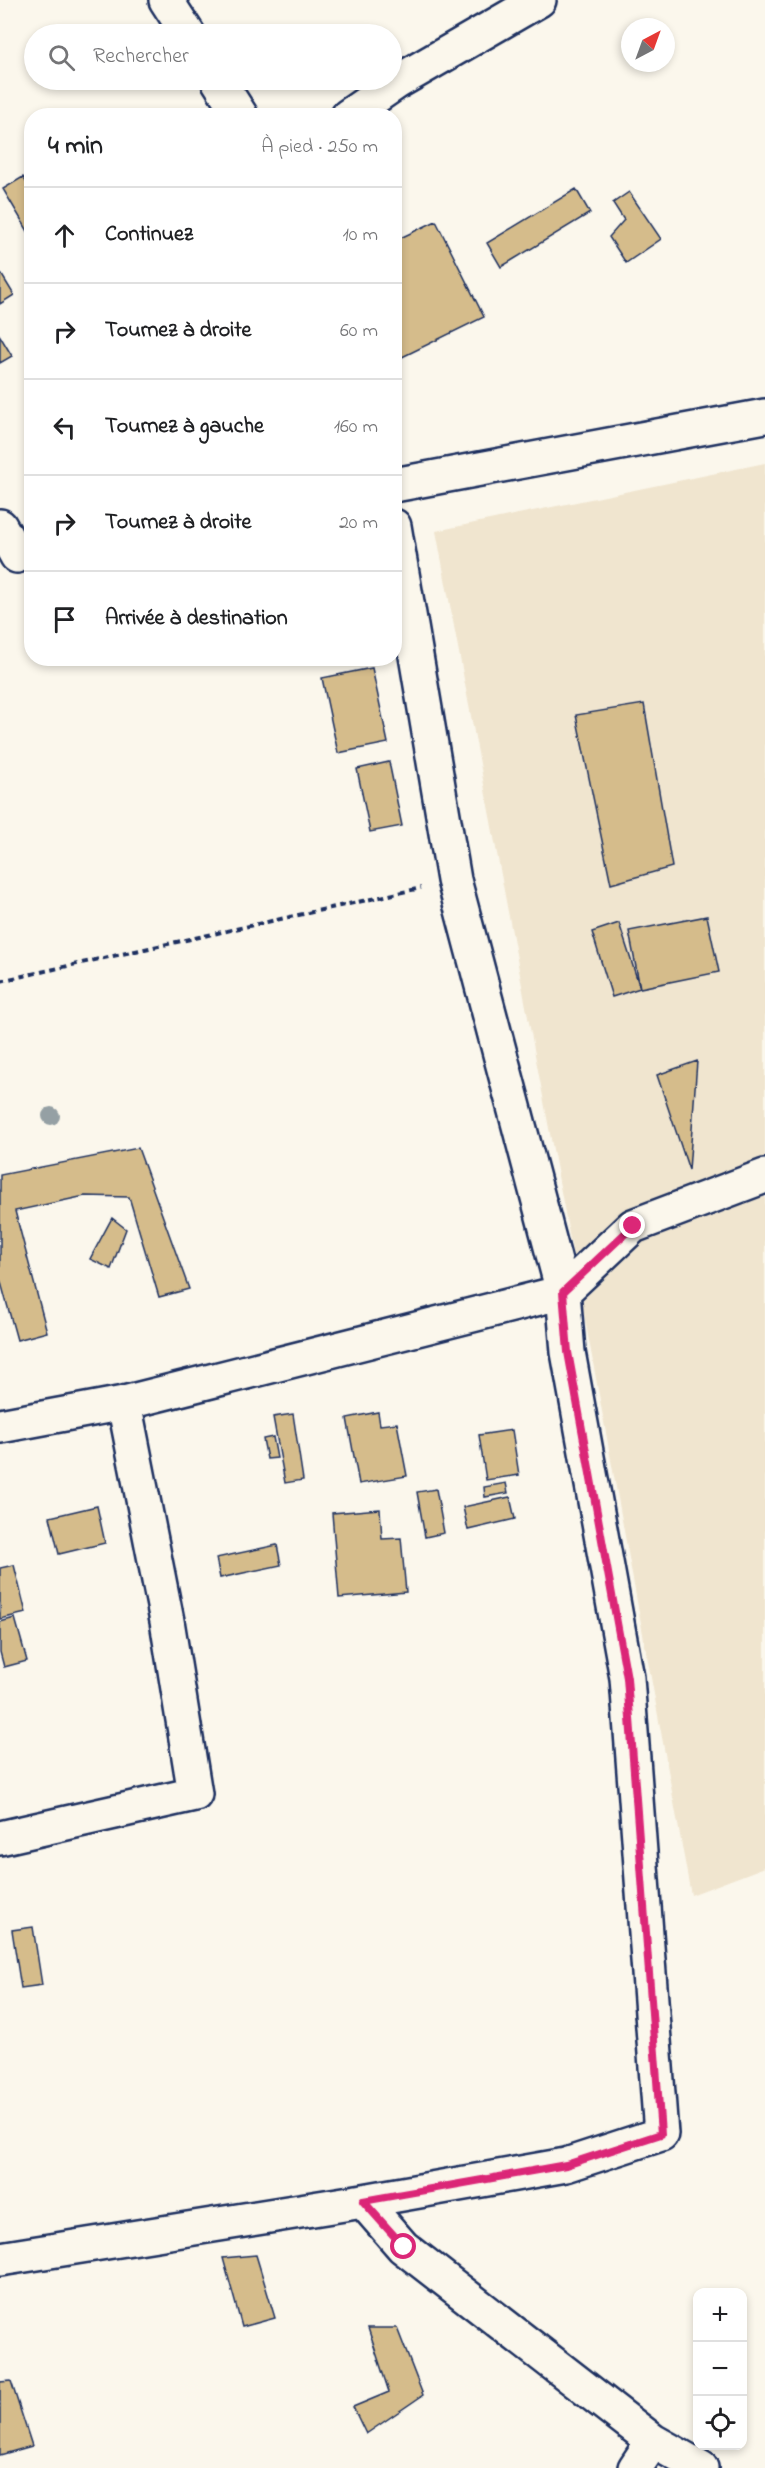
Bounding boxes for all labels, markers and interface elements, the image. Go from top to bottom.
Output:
north arrow [621,18,675,72]
search box [24,24,402,90]
icon: search [45,41,78,74]
text: Rechercher [93,41,189,73]
text: 4 min [48,128,103,166]
text: À pied · 250 m [261,133,378,162]
icon: ahead [48,219,81,252]
text: Continuez [105,219,193,251]
text: 10 m [342,221,378,250]
icon: right [48,315,81,348]
text: Tournez à droite [105,315,251,347]
text: 60 m [340,317,378,346]
icon: left [48,411,81,444]
text: Tournez à gauche [105,411,264,443]
text: 160 m [334,413,378,442]
icon: right [48,507,81,540]
text: Tournez à droite [105,507,251,539]
text: 20 m [339,509,378,538]
icon: arrive [48,603,81,636]
text: Arrivée à destination [105,603,288,635]
route end [619,1212,645,1238]
route start [390,2233,416,2259]
map controls [693,2288,747,2450]
button: + [693,2288,747,2342]
button: − [693,2342,747,2396]
button: locate [693,2396,747,2450]

